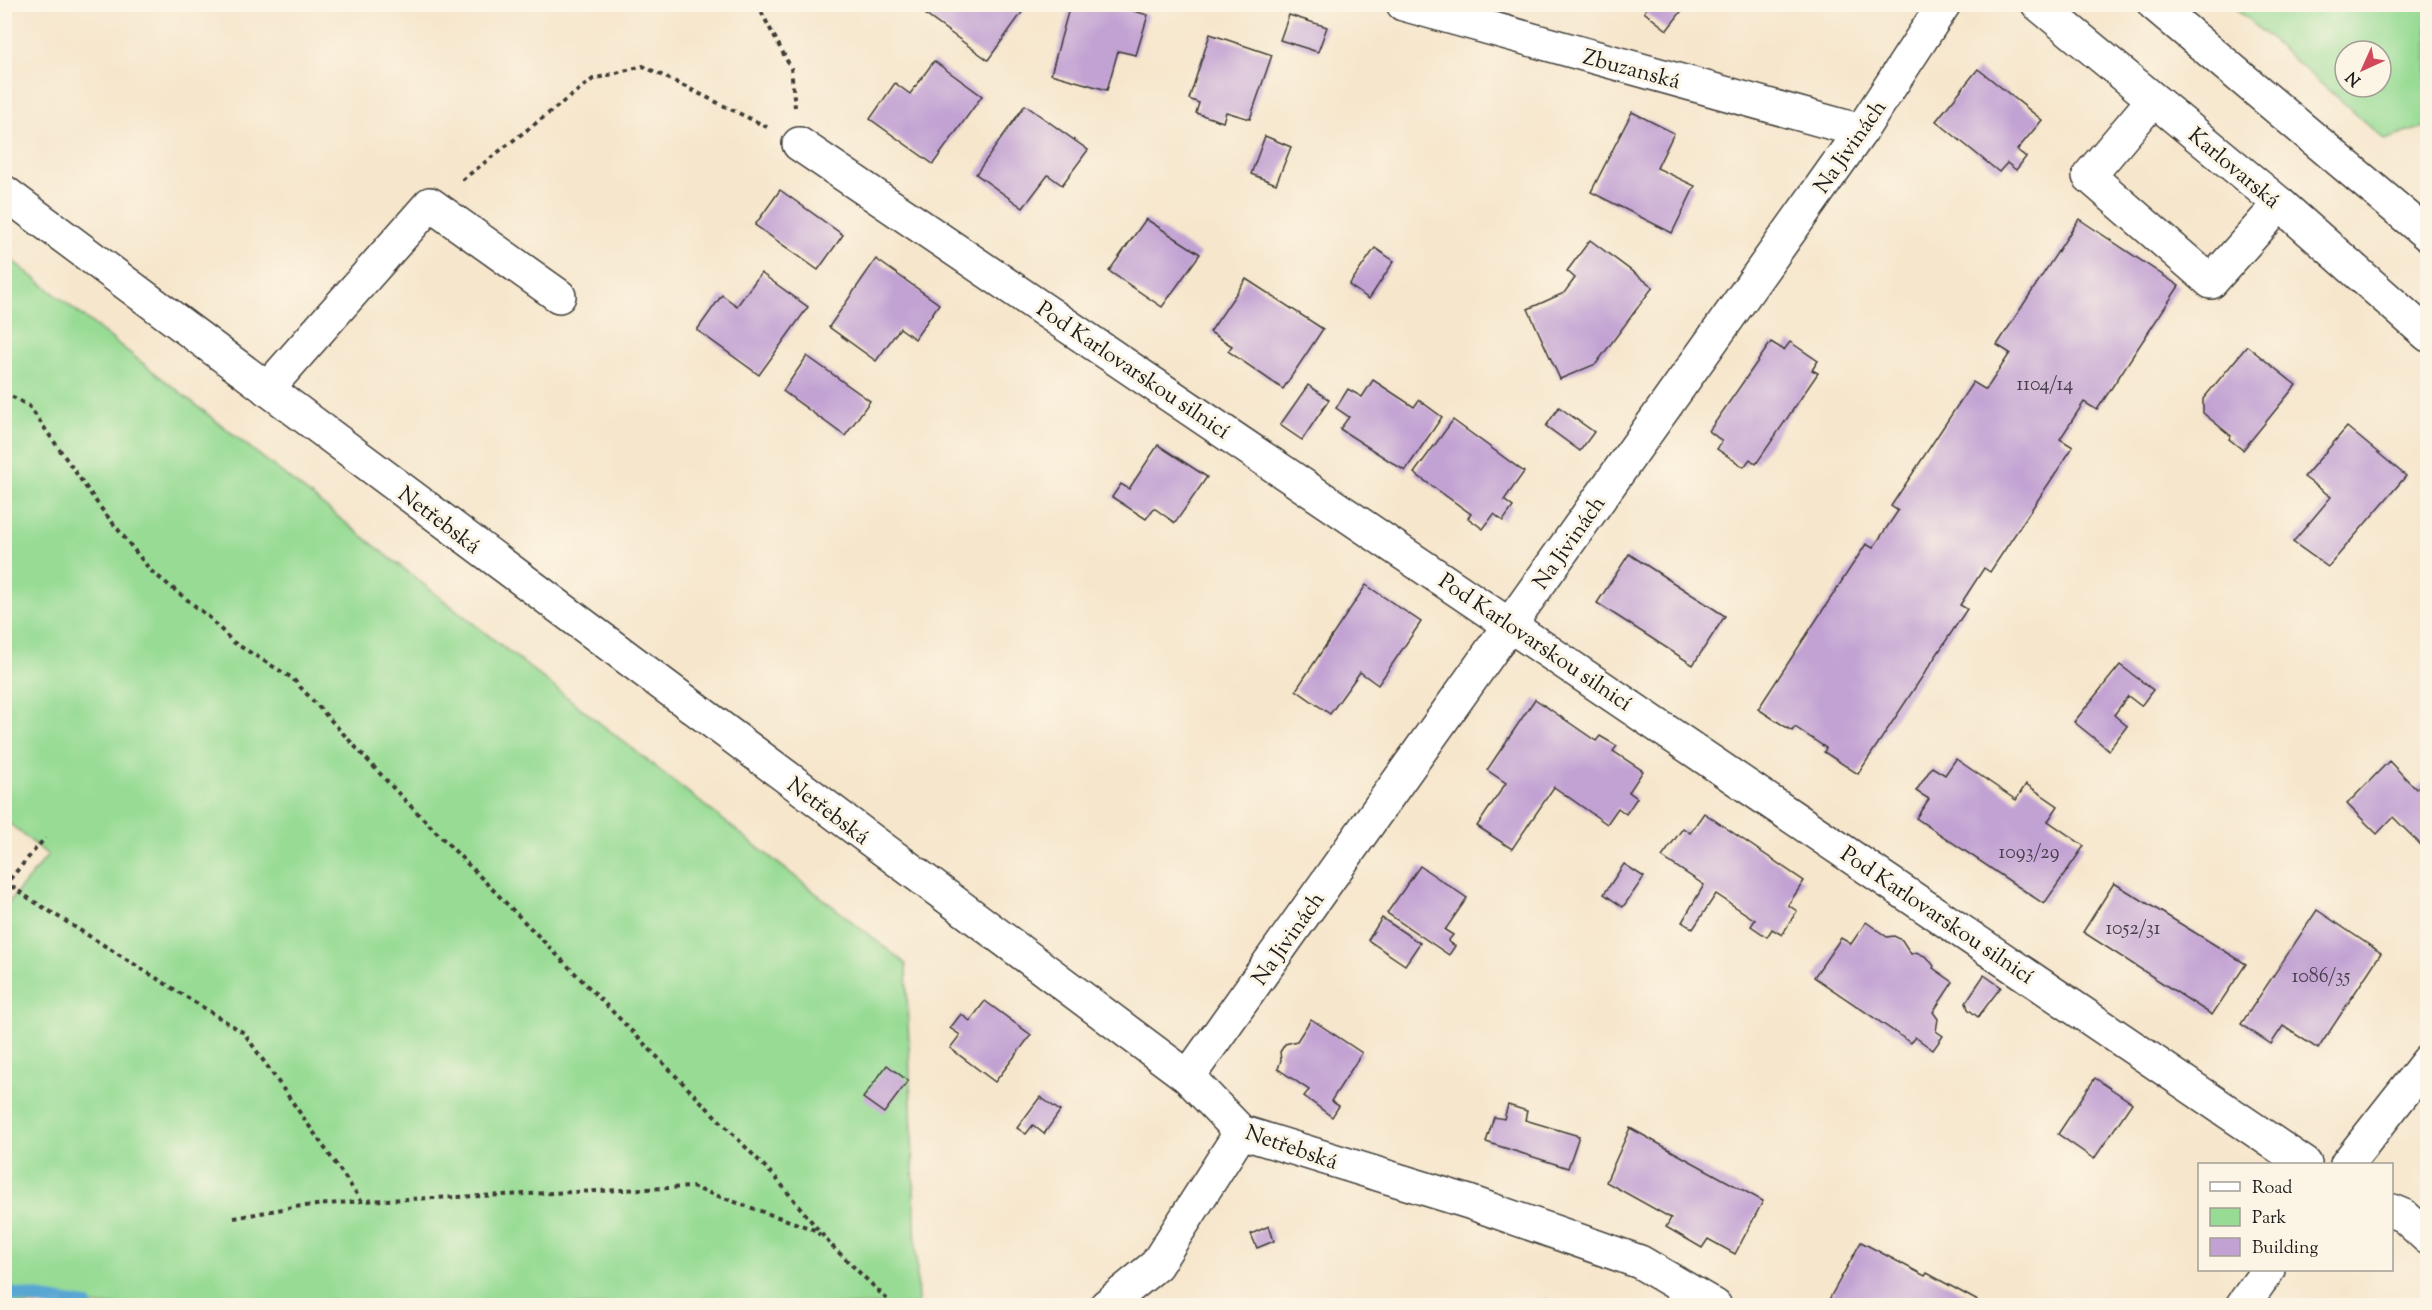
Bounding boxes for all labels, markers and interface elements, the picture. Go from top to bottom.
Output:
north arrow [2333,39,2393,99]
street label: Zbuzanská [1579,43,1684,99]
text: N [2341,65,2367,90]
street label: Na Jivinách [1807,94,1896,201]
street label: Karlovarská [2180,121,2286,217]
street label: Pod Karlovarskou silnicí [1029,295,1236,448]
house number: 1104/14 [2017,371,2073,400]
street label: Netřebská [390,480,486,563]
street label: Na Jivinách [1526,490,1615,597]
street label: Pod Karlovarskou silnicí [1431,567,1638,720]
street label: Netřebská [779,771,875,854]
house number: 1093/29 [1999,839,2059,868]
street label: Pod Karlovarskou silnicí [1833,840,2040,993]
street label: Na Jivinách [1245,886,1334,993]
house number: 1052/31 [2105,915,2161,944]
house number: 1086/35 [2292,963,2350,992]
street label: Netřebská [1240,1118,1342,1180]
legend [2198,1163,2393,1271]
text: Road [2252,1176,2292,1202]
text: Park [2252,1206,2287,1232]
text: Building [2252,1236,2318,1262]

